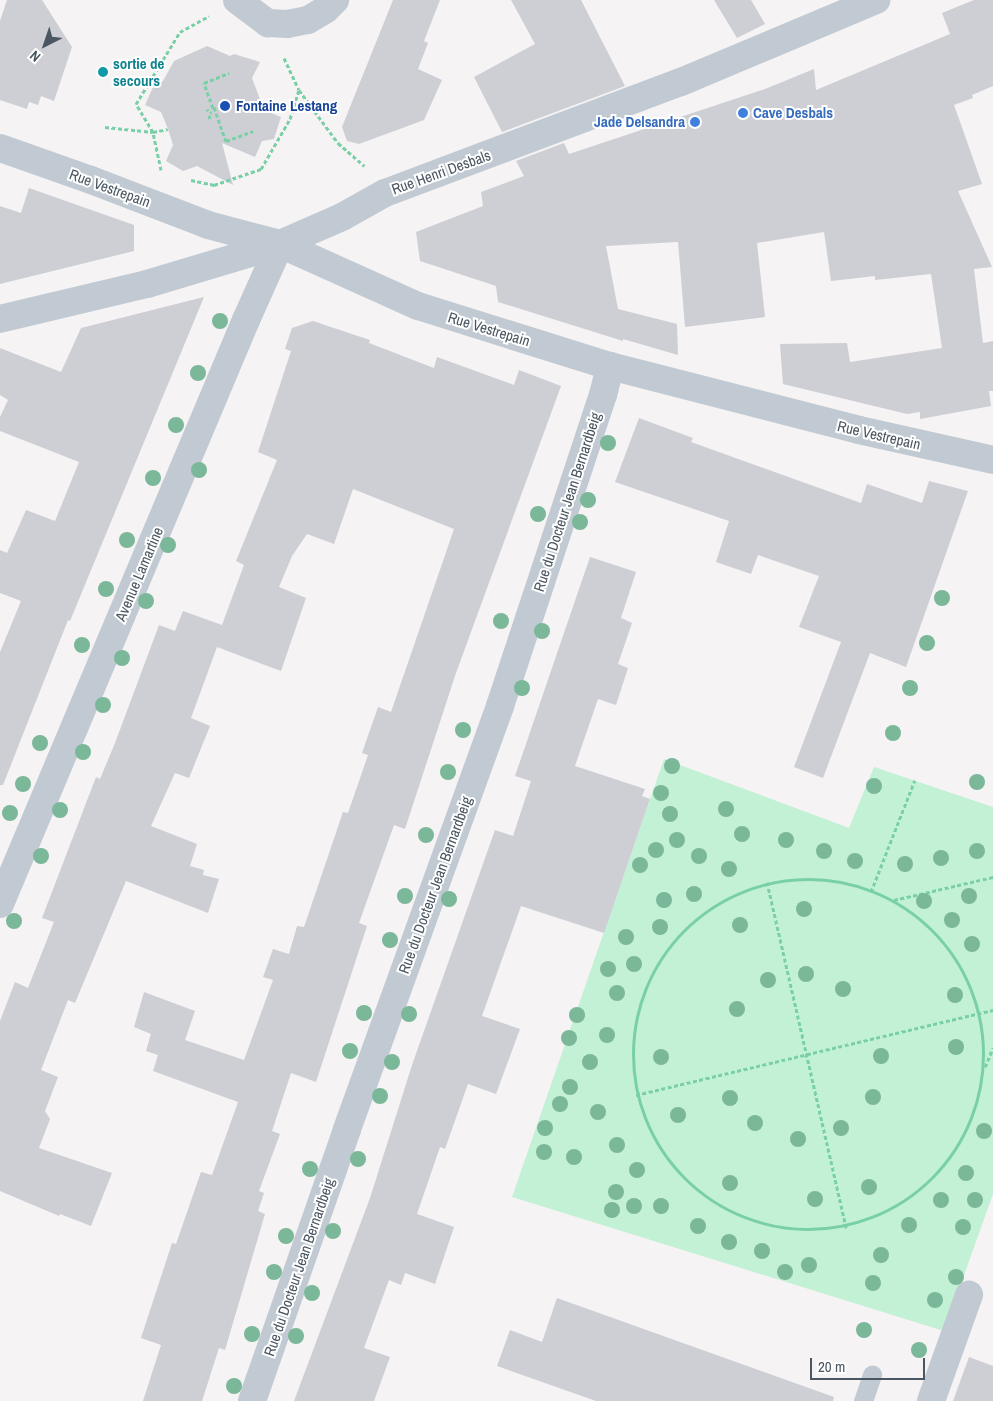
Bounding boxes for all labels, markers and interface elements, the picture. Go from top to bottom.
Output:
north arrow [20,20,70,70]
text: N [26,47,44,66]
place label: sortie de secours [113,54,164,89]
marker: sortie de secours [97,66,109,78]
place label: Fontaine Lestang [236,97,337,115]
marker: Fontaine Lestang [218,99,232,113]
place label: Cave Desbals [753,104,833,122]
marker: Cave Desbals [737,107,749,119]
place label: Jade Delsandra [594,113,685,131]
marker: Jade Delsandra [689,116,701,128]
street label: Rue Henri Desbals [389,146,493,198]
street label: Rue Vestrepain [67,165,153,211]
street label: Rue Vestrepain [446,308,532,350]
street label: Rue du Docteur Jean Bernardbeig [529,410,605,594]
street label: Rue Vestrepain [836,417,922,453]
street label: Avenue Lamartine [111,524,167,624]
street label: Rue du Docteur Jean Bernardbeig [395,794,475,976]
street label: Rue du Docteur Jean Bernardbeig [260,1175,338,1359]
scale bar [813,1348,928,1380]
text: 20 m [818,1356,845,1377]

